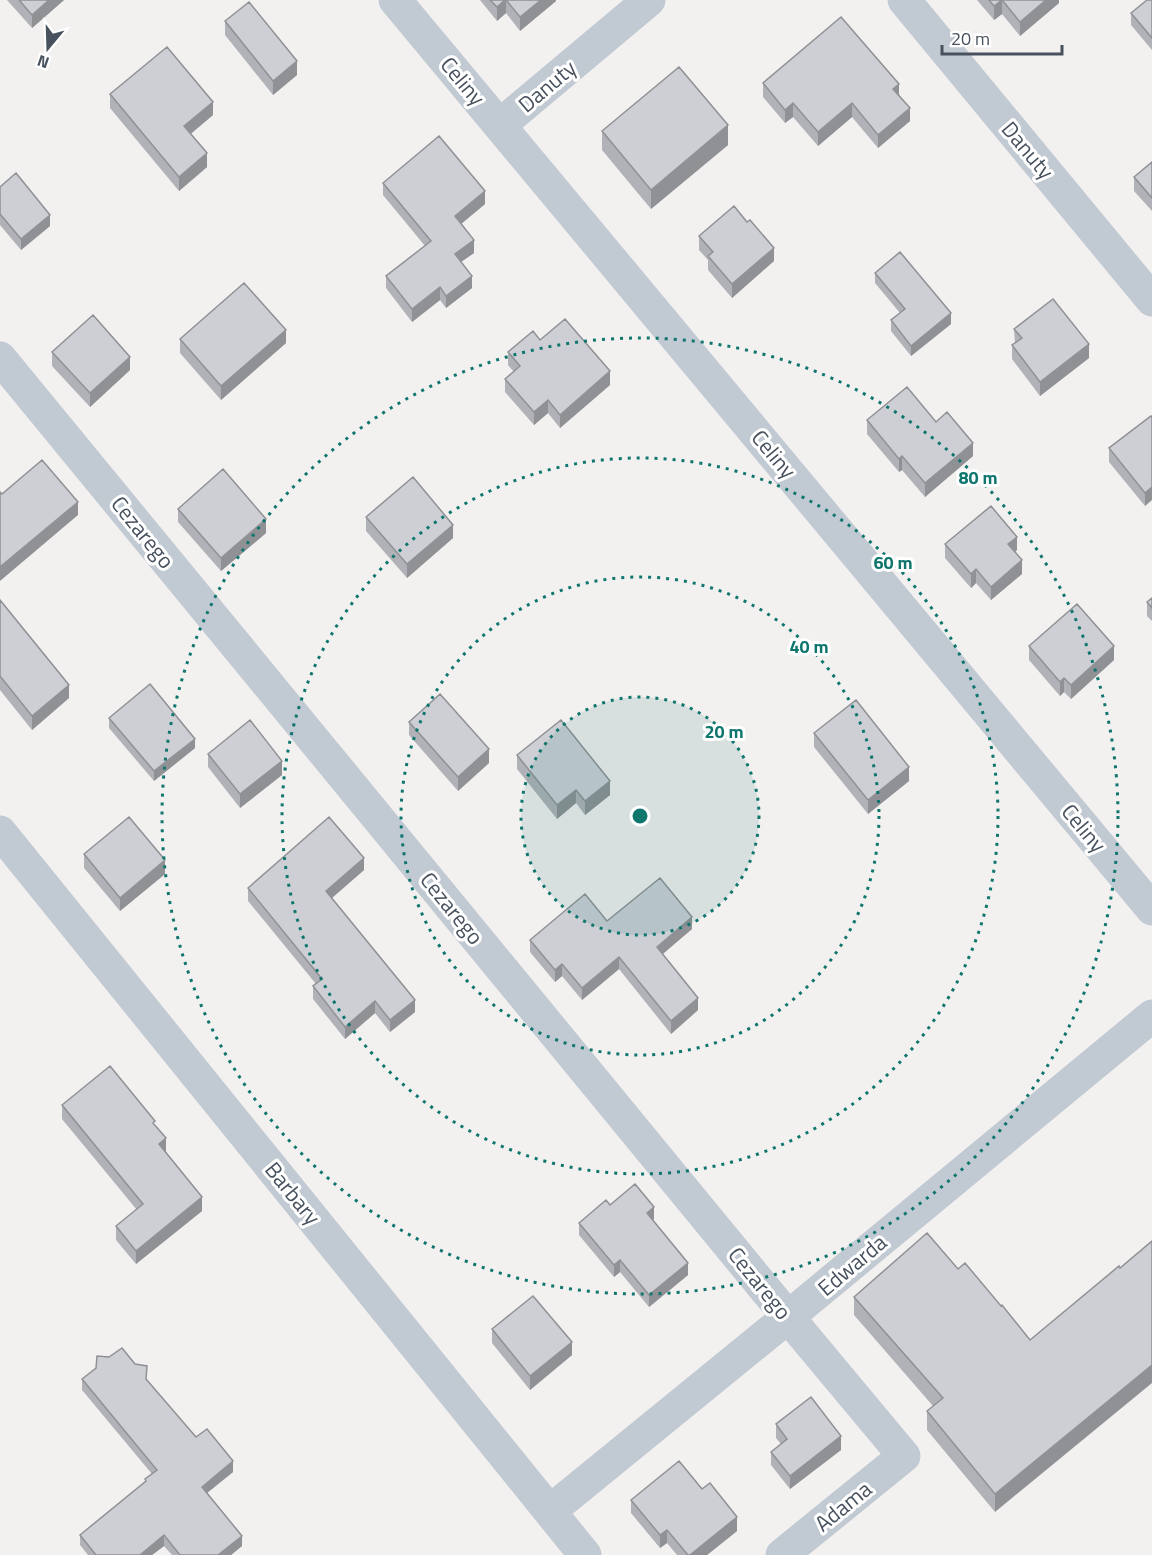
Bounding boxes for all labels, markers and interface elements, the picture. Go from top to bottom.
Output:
north arrow [18,18,78,78]
scale bar [942,18,1062,56]
text: 20 m [951,25,990,52]
text: N [34,49,52,75]
street label: Celiny [432,49,494,113]
street label: Danuty [510,51,584,121]
street label: Danuty [993,113,1063,187]
street label: Celiny [743,422,805,486]
text: 80 m [958,464,998,491]
street label: Cezarego [103,488,183,576]
text: 60 m [873,549,913,576]
text: 40 m [789,633,829,660]
text: 20 m [704,718,744,745]
street label: Celiny [1053,796,1115,860]
centre of rings [630,806,650,826]
street label: Cezarego [412,864,492,952]
street label: Barbary [257,1154,329,1232]
street label: Edwarda [810,1226,894,1304]
street label: Cezarego [720,1239,800,1327]
street label: Adama [807,1472,879,1540]

